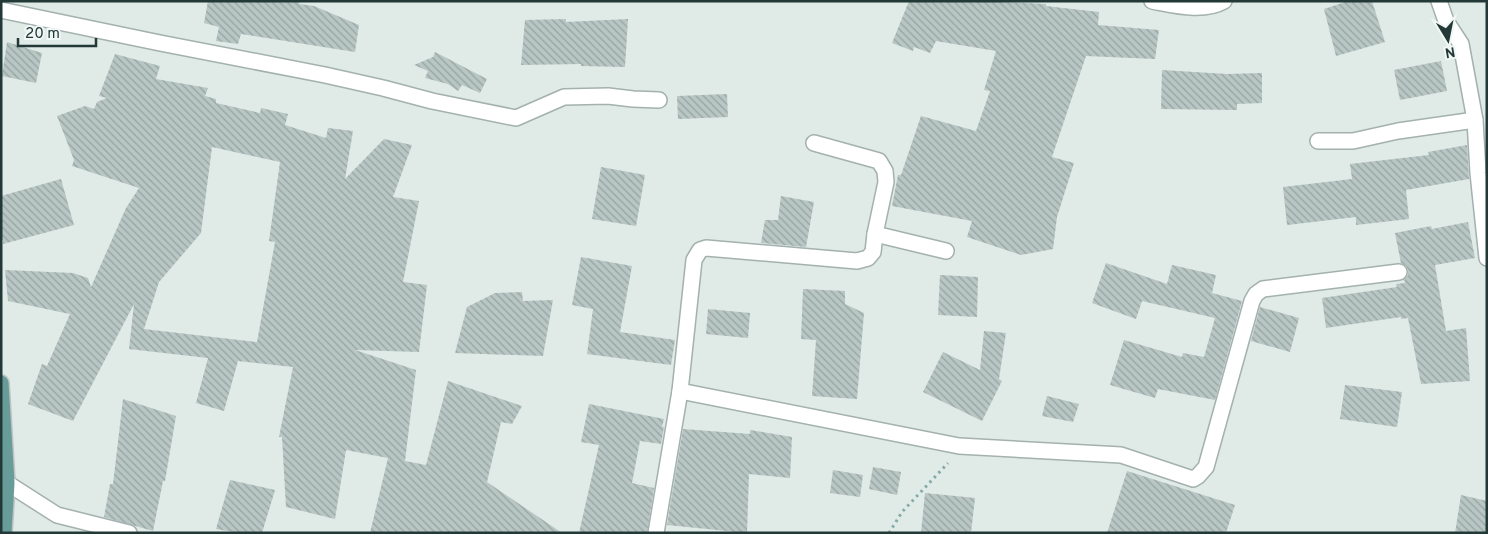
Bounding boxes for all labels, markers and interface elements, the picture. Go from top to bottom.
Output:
scale bar [18,15,95,47]
north arrow [1423,15,1473,65]
text: 20 m [25,25,60,44]
text: N [1444,42,1456,61]

